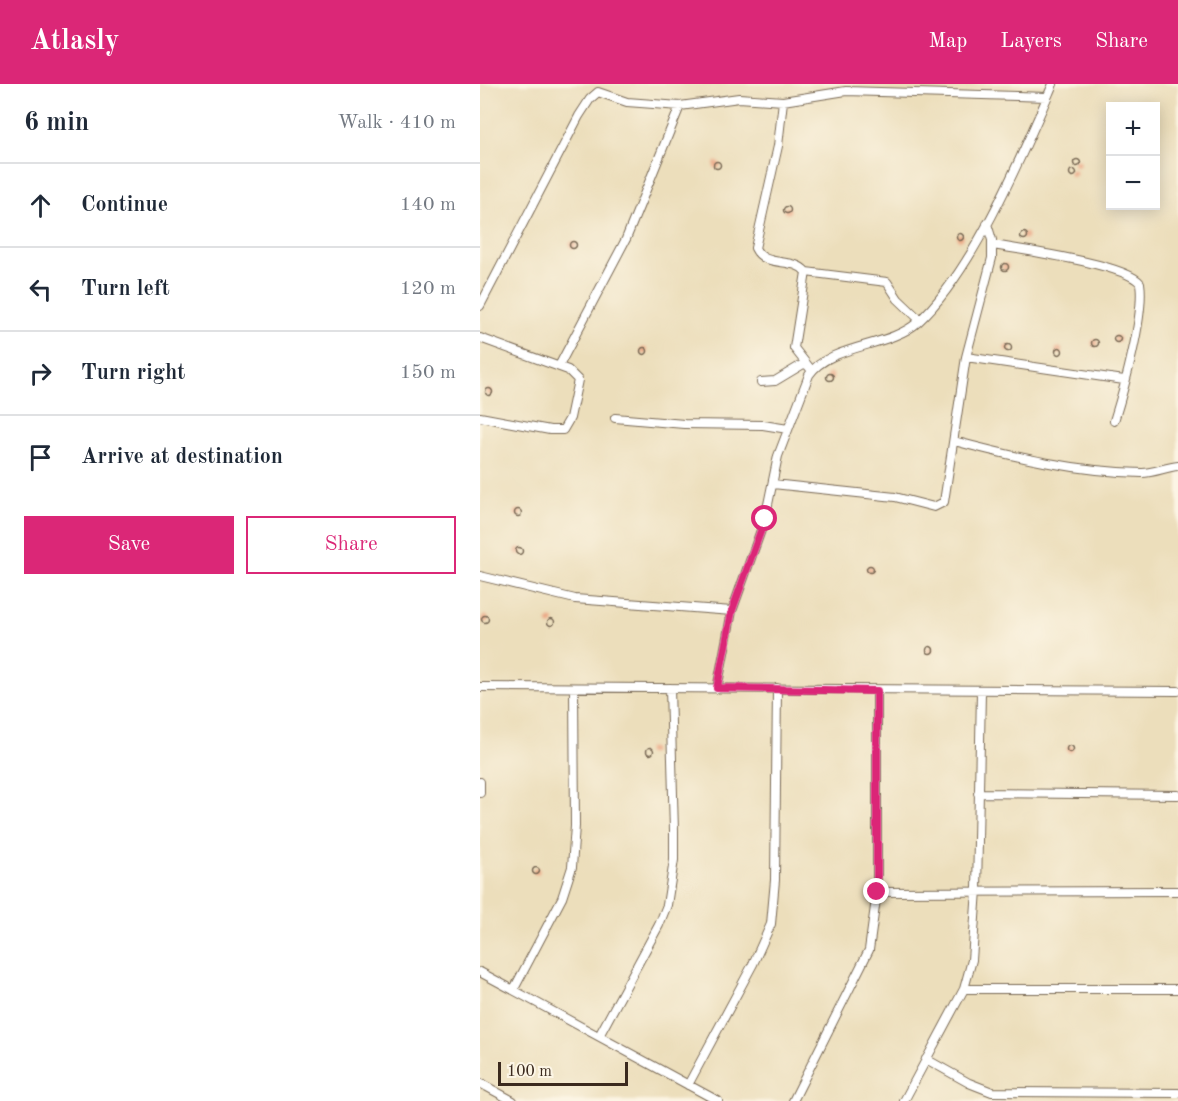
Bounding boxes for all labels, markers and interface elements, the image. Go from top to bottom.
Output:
text: Atlasly [30,28,120,56]
text: Map [928,31,967,52]
text: Layers [1000,31,1062,52]
text: Share [1095,31,1148,52]
map controls [1106,102,1160,210]
button: + [1106,102,1160,156]
text: 6 min [24,110,89,136]
text: Walk · 410 m [337,113,456,133]
button: − [1106,156,1160,210]
icon: ahead [24,189,57,222]
text: Continue [81,194,168,216]
text: 140 m [400,195,456,215]
icon: left [24,273,57,306]
text: Turn left [81,278,170,300]
text: 120 m [400,279,456,299]
icon: right [24,357,57,390]
text: Turn right [81,362,185,384]
text: 150 m [400,363,456,383]
icon: arrive [24,441,57,474]
text: Arrive at destination [81,446,283,468]
route start [751,505,777,531]
button: Save [24,516,234,574]
button: Share [246,516,456,574]
route end [863,878,889,904]
scale bar [498,1059,628,1086]
text: 100 m [507,1064,552,1080]

